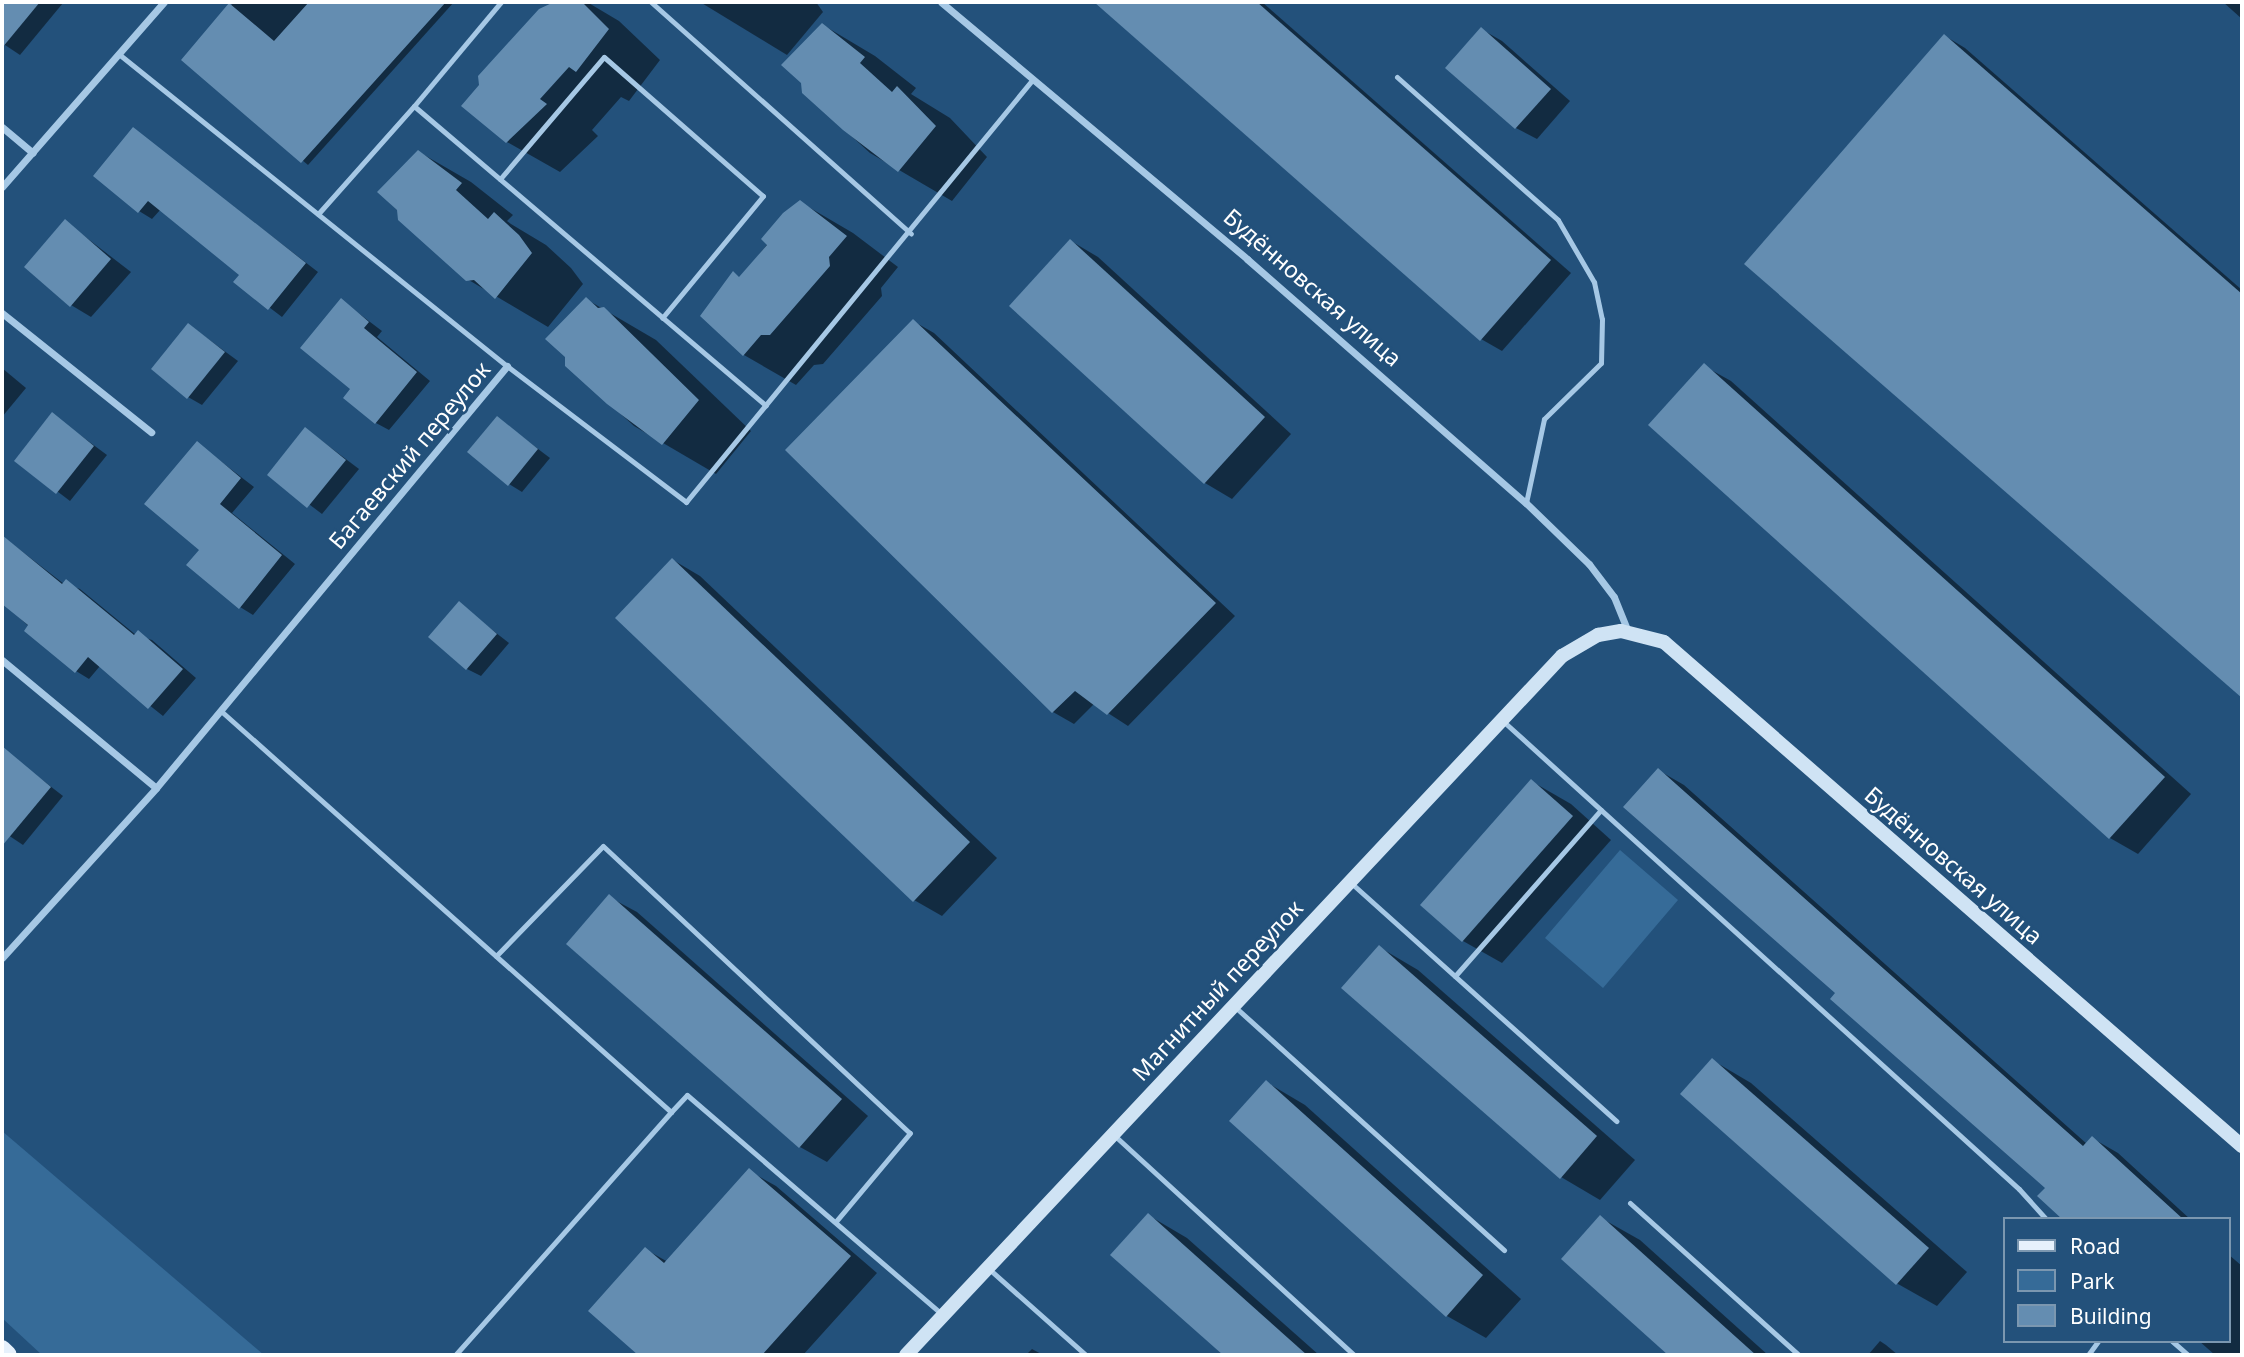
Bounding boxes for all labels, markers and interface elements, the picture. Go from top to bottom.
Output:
street label: Будённовская улица [1219,202,1407,372]
street label: Багаевский переулок [323,356,495,554]
street label: Будённовская улица [1860,780,2048,950]
street label: Магнитный переулок [1126,894,1308,1086]
legend [2002,1217,2230,1343]
text: Road [2070,1232,2120,1260]
text: Park [2070,1267,2114,1295]
text: Building [2070,1302,2152,1330]

